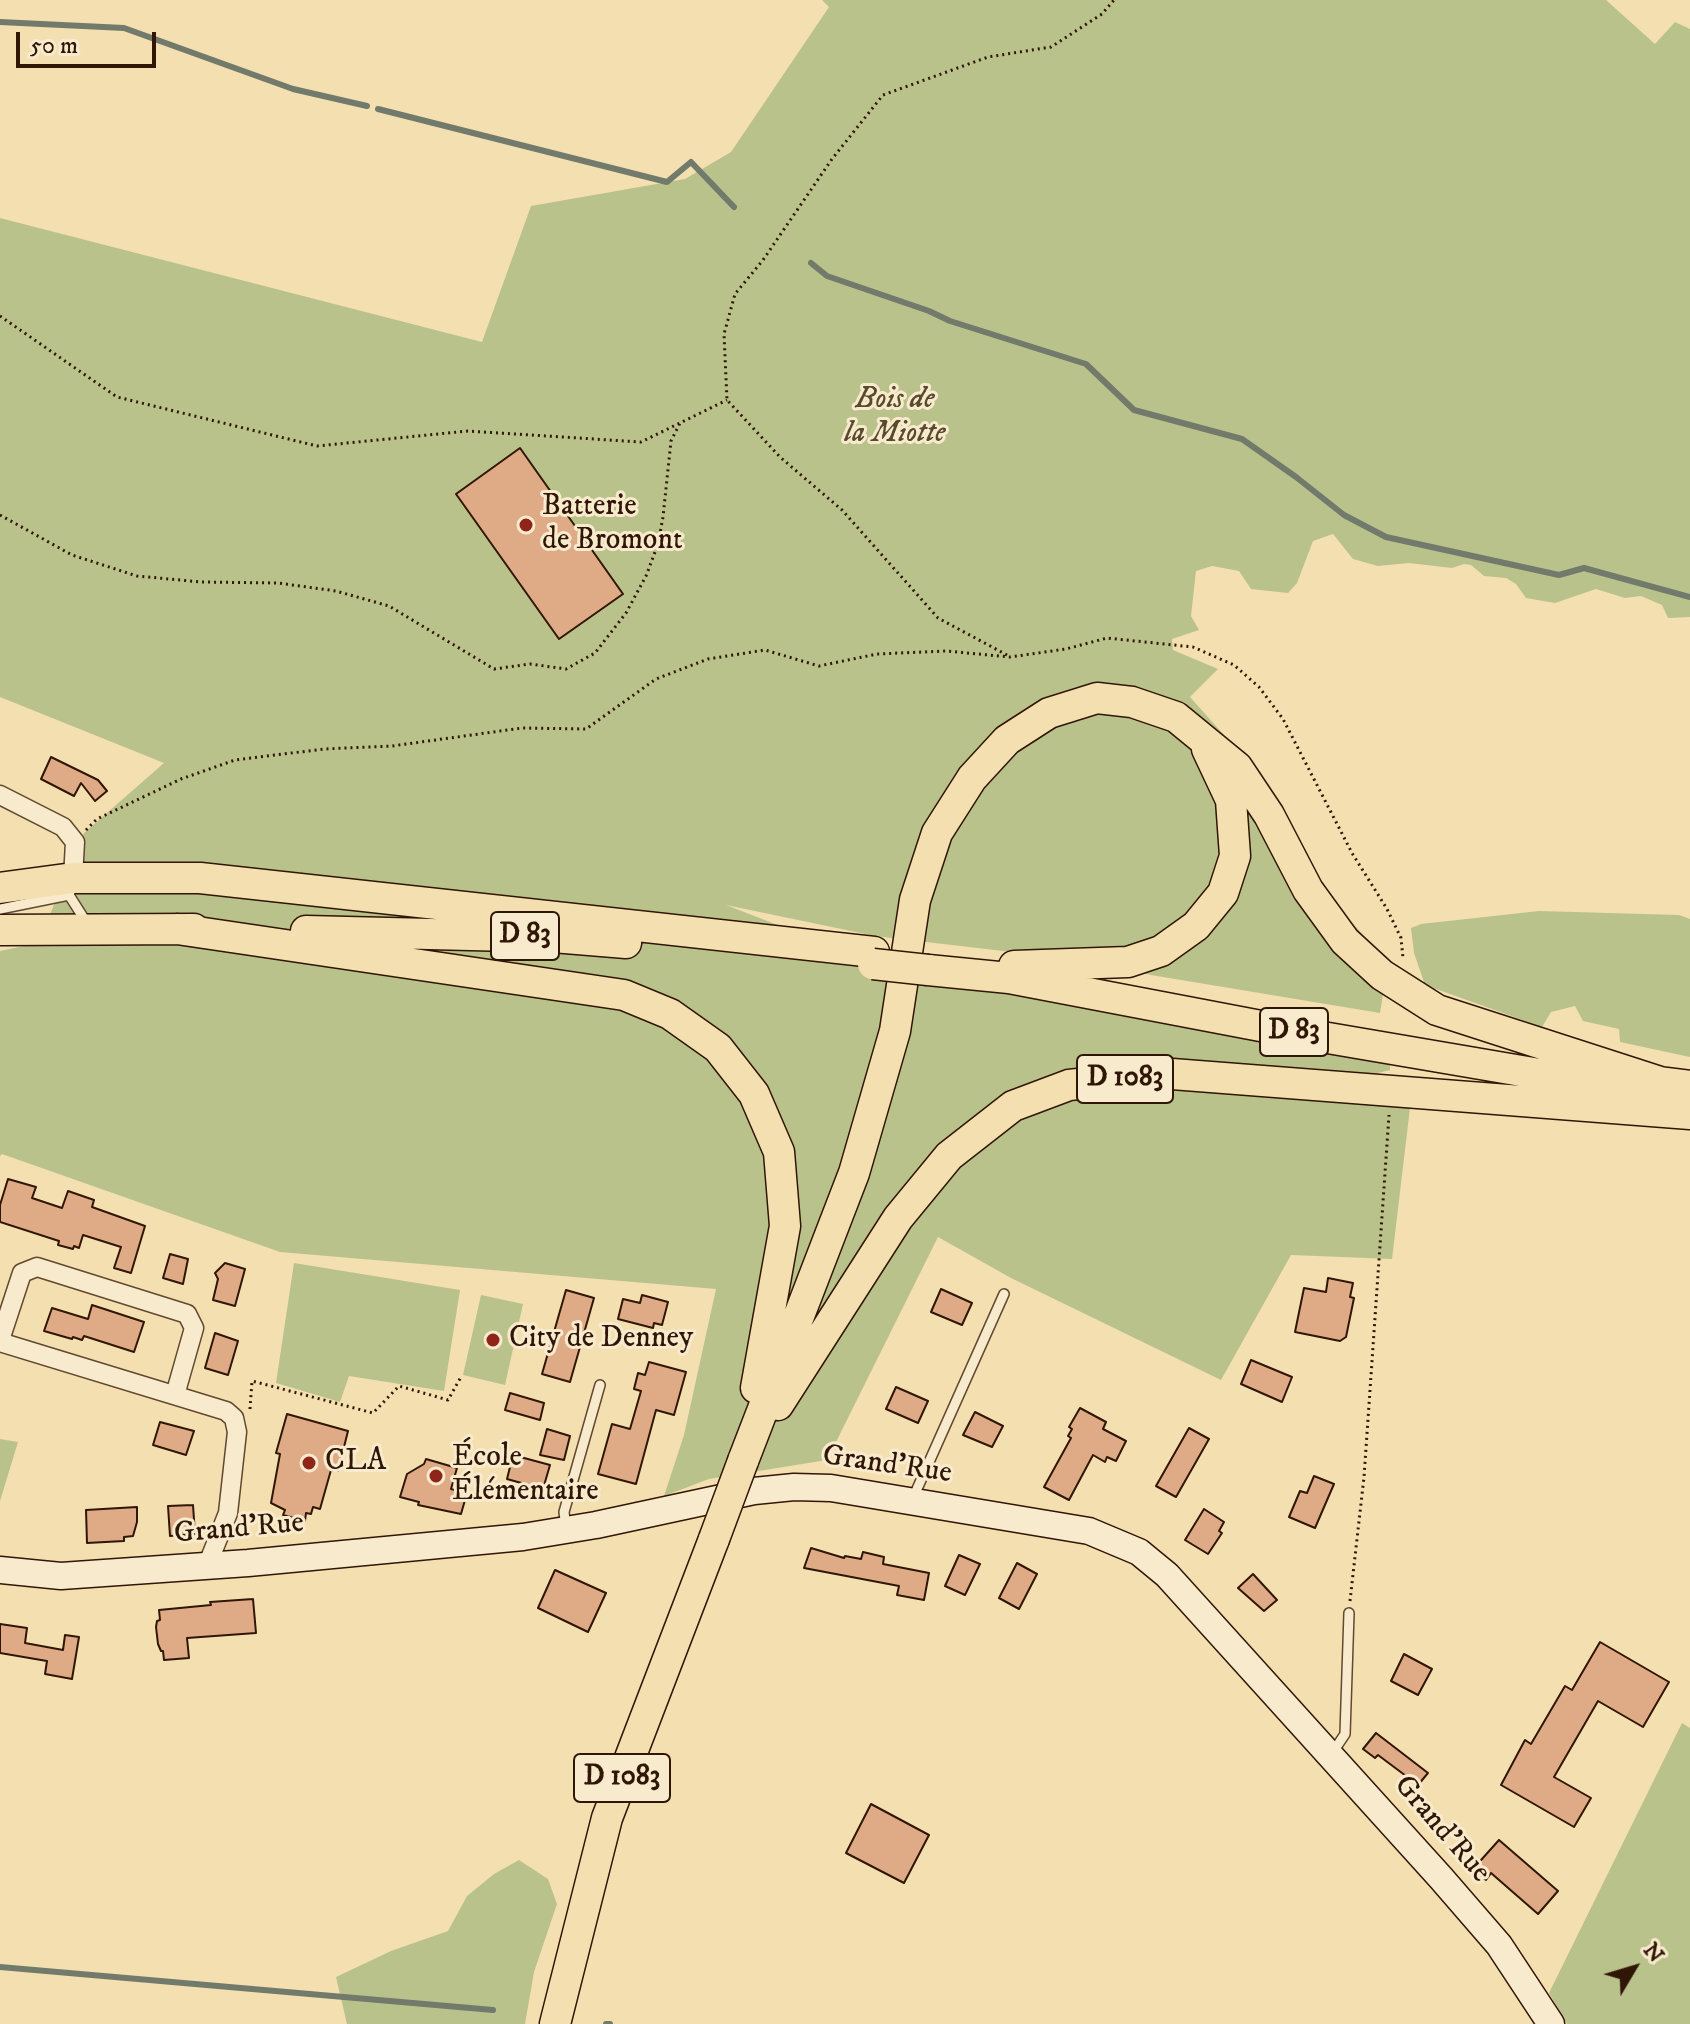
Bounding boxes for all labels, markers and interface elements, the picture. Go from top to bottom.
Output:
scale bar [20,16,160,66]
text: 50 m [30,31,78,61]
park label: Bois de la Miotte [844,383,946,454]
place label: Batterie de Bromont [542,490,683,560]
marker: Batterie de Bromont [517,516,535,534]
road number: D 83 [491,912,559,960]
road number: D 83 [1260,1008,1328,1056]
road number: D 1083 [1077,1055,1173,1103]
place label: City de Denney [509,1322,693,1358]
marker: City de Denney [484,1331,502,1349]
street label: Grand'Rue [820,1439,954,1493]
place label: École Élémentaire [452,1441,599,1512]
place label: CLA [325,1445,386,1481]
marker: CLA [300,1454,318,1472]
marker: École Élémentaire [427,1467,445,1485]
street label: Grand'Rue [173,1506,305,1554]
road number: D 1083 [574,1754,670,1802]
street label: Grand'Rue [1385,1769,1497,1891]
north arrow [1594,1928,1674,2008]
text: N [1637,1937,1670,1968]

